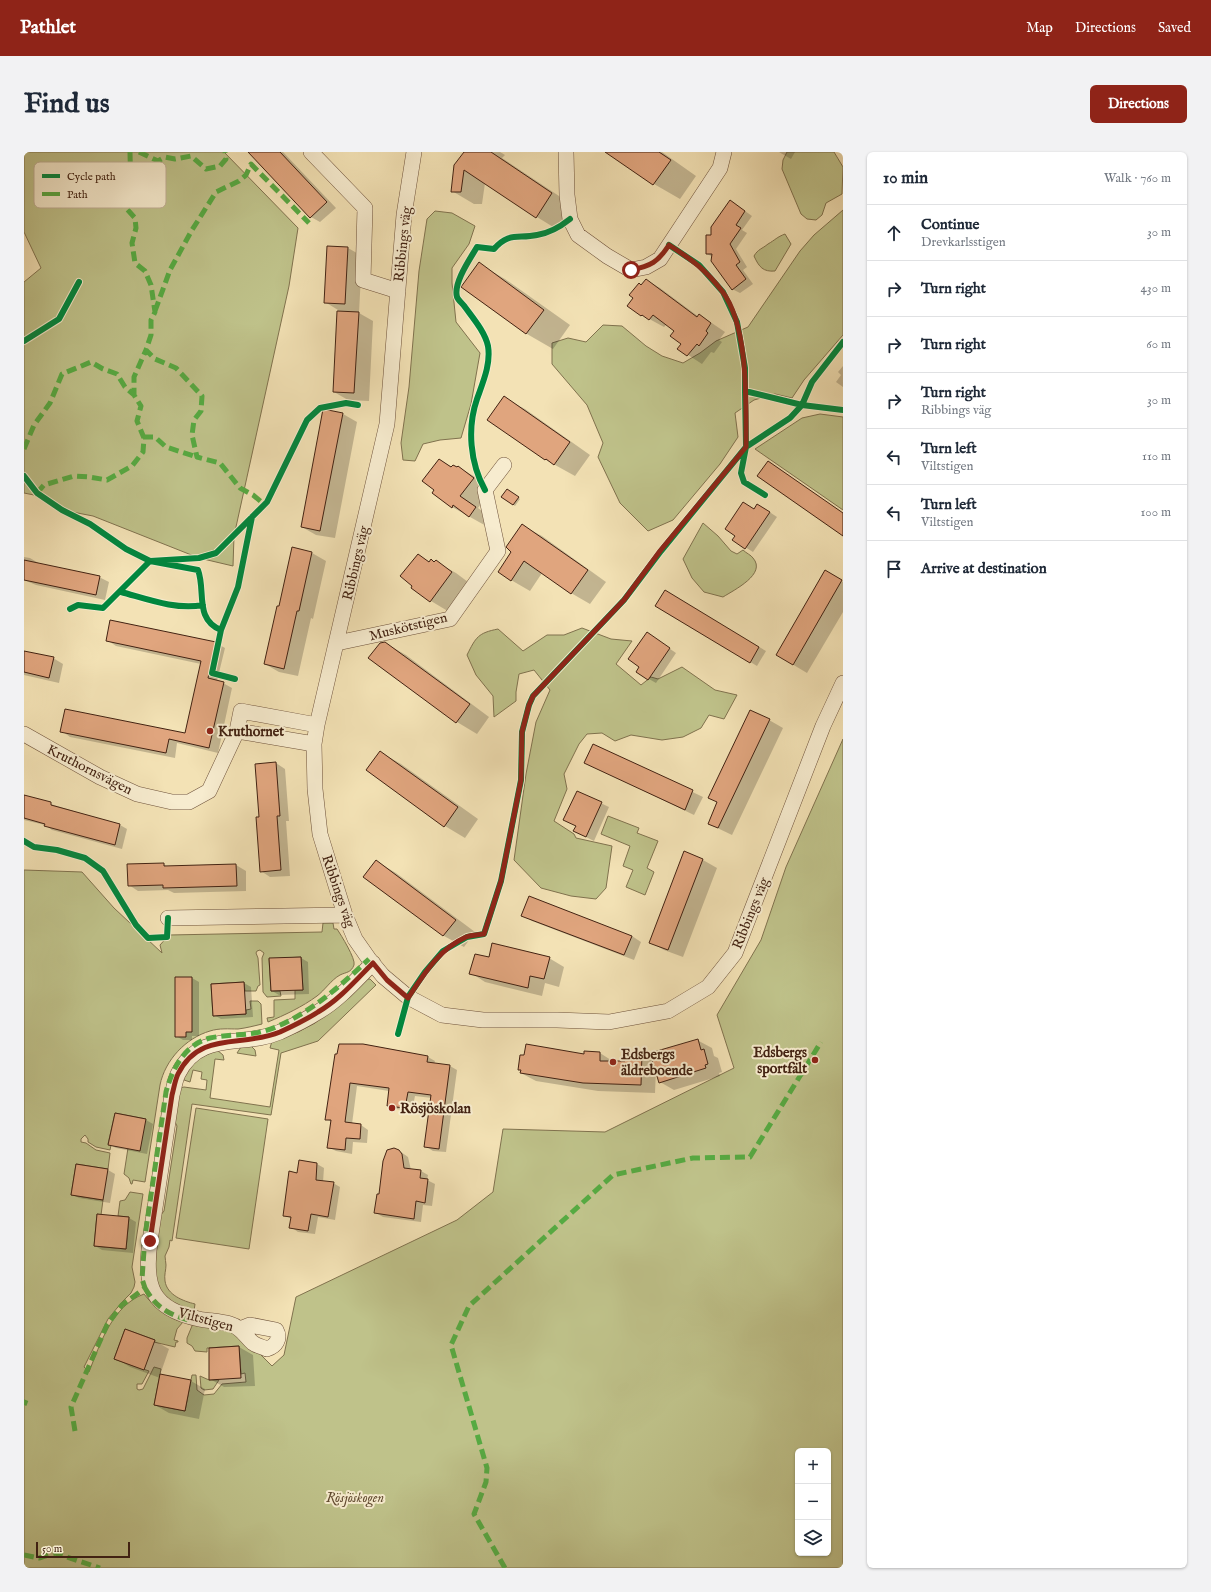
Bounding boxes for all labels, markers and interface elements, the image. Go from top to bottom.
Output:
text: Pathlet [20,16,76,40]
text: Map [1026,19,1053,37]
text: Directions [1075,19,1136,37]
text: Saved [1158,19,1191,37]
button: Directions [1090,85,1187,123]
text: Find us [24,87,110,122]
legend [34,162,166,208]
text: 10 min [883,168,928,189]
text: Cycle path [67,170,116,184]
text: Walk · 760 m [1104,170,1171,187]
text: Path [67,188,88,202]
street label: Ribbings väg [390,205,416,283]
text: Continue [921,215,979,234]
icon: ahead [883,222,905,244]
text: 30 m [1147,224,1171,241]
text: Drevkarlsstigen [921,234,1006,251]
route start [622,261,640,279]
icon: right [883,278,905,300]
text: Turn right [921,279,986,298]
text: 430 m [1141,280,1171,297]
icon: right [883,334,905,356]
text: Turn right [921,335,986,354]
text: 60 m [1146,336,1171,353]
text: Turn right [921,383,986,402]
icon: right [883,390,905,412]
text: 30 m [1147,392,1171,409]
text: Ribbings väg [921,402,991,419]
text: Turn left [921,439,977,458]
icon: left [883,446,905,468]
text: 110 m [1142,448,1171,465]
text: Viltstigen [921,458,973,475]
text: Turn left [921,495,977,514]
icon: left [883,502,905,524]
text: 100 m [1141,504,1171,521]
text: Viltstigen [921,514,973,531]
street label: Ribbings väg [339,524,373,602]
icon: arrive [883,558,905,580]
text: Arrive at destination [921,559,1047,578]
street label: Muskötstigen [367,608,450,645]
place label: Kruthornet [218,723,284,741]
marker: Kruthornet [205,726,215,736]
street label: Kruthornsvägen [44,741,136,799]
street label: Ribbings väg [317,853,359,930]
street label: Ribbings väg [728,875,774,952]
place label: Edsbergs sportfält [753,1044,807,1078]
place label: Edsbergs äldreboende [621,1046,693,1080]
marker: Edsbergs sportfält [810,1055,820,1065]
marker: Edsbergs äldreboende [608,1057,618,1067]
place label: Rösjöskolan [400,1100,472,1118]
marker: Rösjöskolan [387,1103,397,1113]
route end [141,1232,159,1250]
street label: Viltstigen [175,1304,236,1336]
map controls [795,1448,831,1556]
button: + [795,1448,831,1484]
button: − [795,1484,831,1520]
park label: Rösjöskogen [326,1489,384,1508]
button: layers [795,1520,831,1556]
scale bar [36,1540,130,1559]
text: 50 m [42,1542,62,1556]

